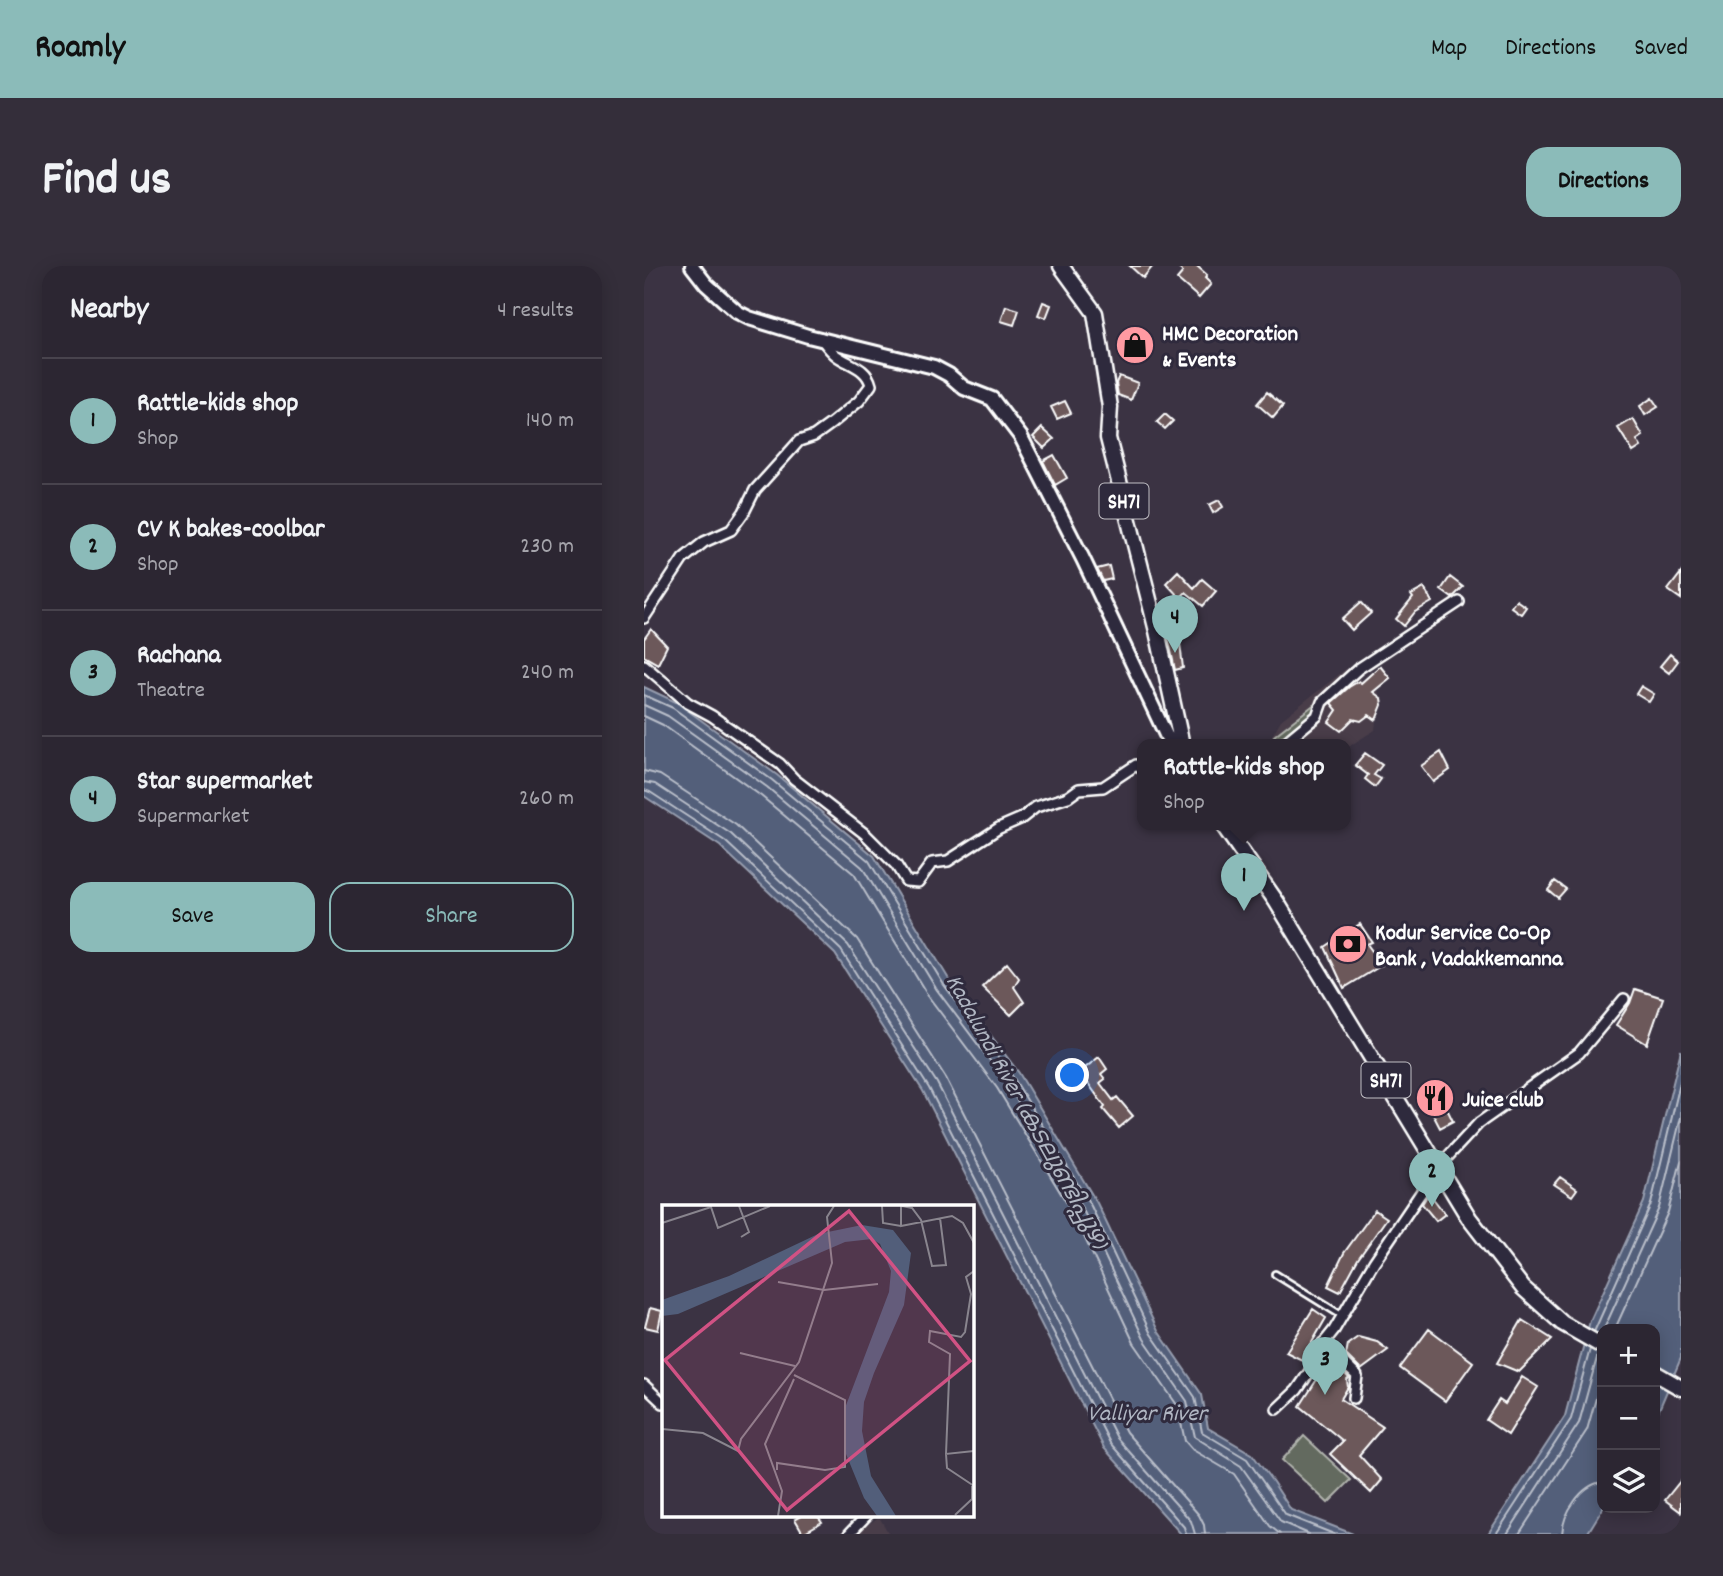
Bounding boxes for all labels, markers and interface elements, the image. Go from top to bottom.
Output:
text: Roamly [35,26,125,73]
text: Map [1431,32,1467,66]
text: Directions [1505,32,1596,66]
text: Saved [1634,32,1688,66]
text: Find us [42,147,171,217]
button: Directions [1526,147,1681,217]
text: Nearby [70,290,148,333]
text: 4 results [497,295,574,328]
place label: HMC Decoration & Events [1162,319,1299,378]
shop icon: HMC Decoration & Events [1114,324,1156,366]
text: Rattle-kids shop [137,386,299,423]
text: 1 [90,405,96,438]
text: 140 m [526,405,574,438]
text: Shop [137,423,179,456]
road number: SH71 [1100,484,1148,518]
text: CV K bakes-coolbar [137,512,325,549]
text: 2 [88,531,98,564]
text: 230 m [520,531,574,564]
text: Shop [137,549,179,582]
pin: 4 [1152,595,1198,653]
text: Rachana [137,638,221,675]
text: 3 [88,657,98,690]
text: 240 m [521,657,574,690]
text: Theatre [137,675,205,708]
popup [1137,739,1351,830]
text: Rattle-kids shop [1163,750,1325,787]
text: Star supermarket [137,764,312,801]
text: 4 [88,783,98,816]
text: 260 m [519,783,574,816]
text: Shop [1163,787,1205,820]
text: Supermarket [137,801,249,834]
pin: 1 [1221,853,1267,911]
button: Save [70,882,315,952]
button: Share [329,882,574,952]
place label: Kodur Service Co-Op Bank , Vadakkemanna [1375,918,1564,977]
bank icon: Kodur Service Co-Op Bank , Vadakkemanna [1327,923,1369,965]
water label: Kadalundi River (കടലുണ്ടിപ്പുഴ) [936,969,1116,1258]
your location [1055,1058,1089,1092]
road number: SH71 [1362,1062,1410,1098]
restaurant icon: Juice club [1414,1077,1456,1119]
place label: Juice club [1462,1085,1544,1118]
pin: 2 [1409,1149,1455,1207]
inset map [662,1205,973,1516]
map controls [1597,1324,1660,1513]
button: + [1597,1324,1660,1387]
pin: 3 [1302,1337,1348,1395]
button: − [1597,1387,1660,1450]
water label: Valliyar River [1087,1398,1210,1432]
button: layers [1597,1450,1660,1513]

